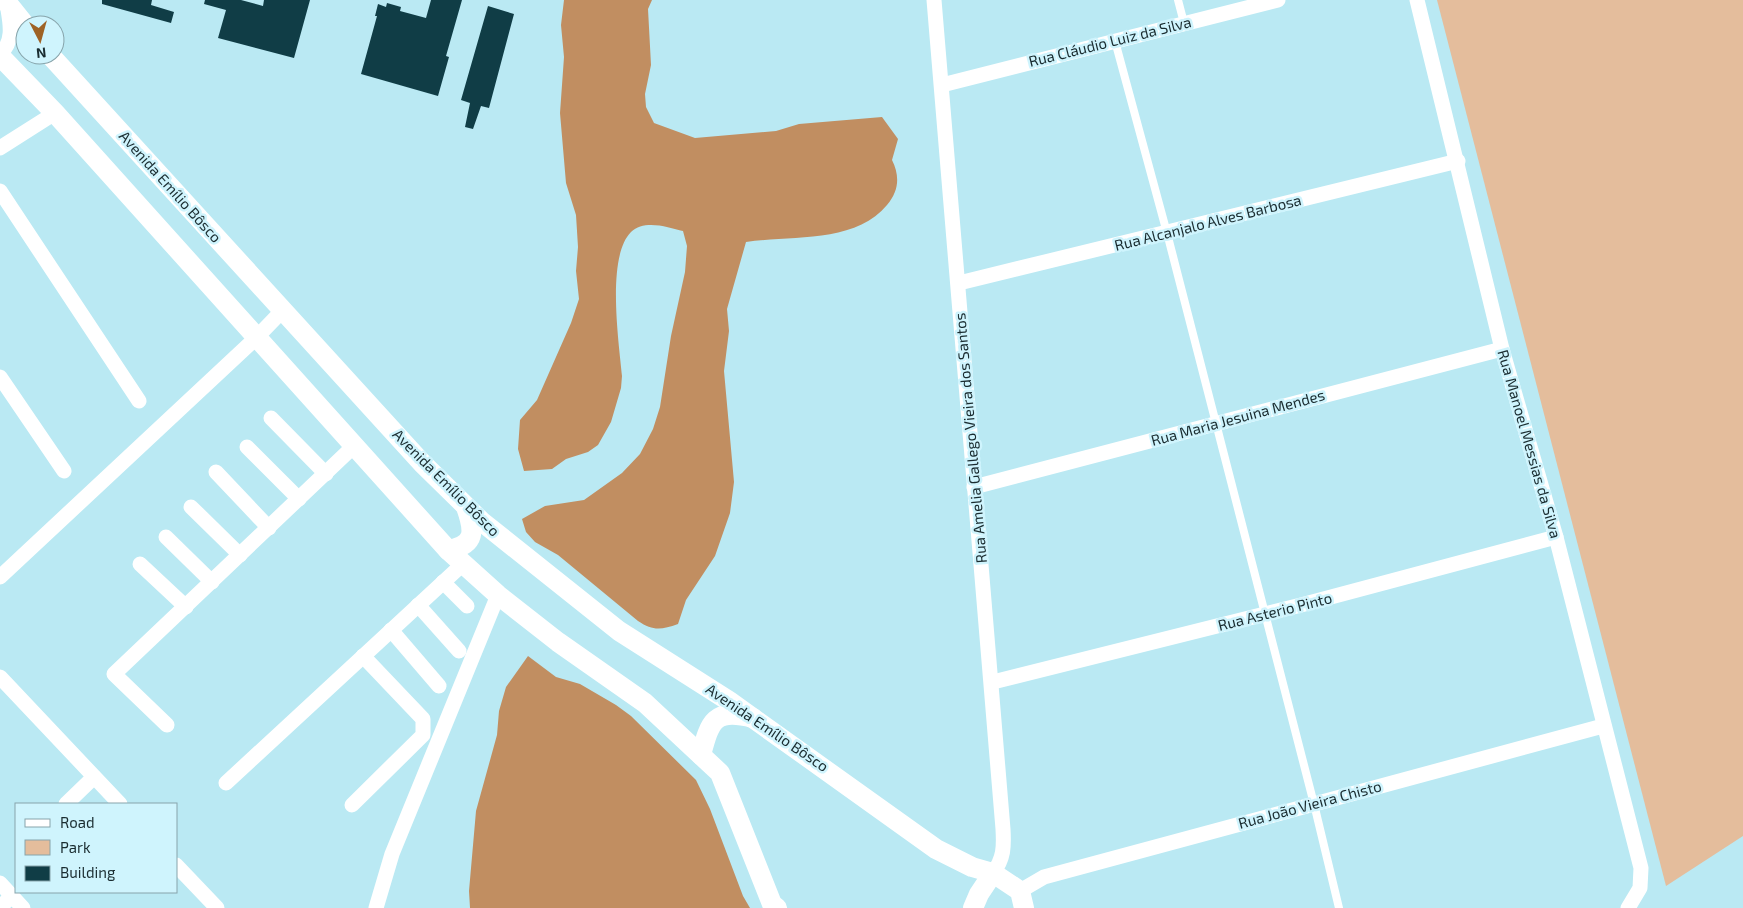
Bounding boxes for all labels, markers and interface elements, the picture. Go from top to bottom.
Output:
street label: Rua Cláudio Luiz da Silva [1027,12,1193,70]
north arrow [15,15,65,65]
text: N [35,44,47,62]
street label: Avenida Emílio Bôsco [116,127,226,246]
street label: Rua Alcanjalo Alves Barbosa [1112,190,1303,255]
street label: Rua Amelia Gallego Vieira dos Santos [950,312,990,564]
street label: Rua Manoel Messias da Silva [1494,347,1566,540]
street label: Rua Maria Jesuina Mendes [1149,385,1327,449]
street label: Avenida Emílio Bôsco [389,425,504,540]
street label: Rua Asterio Pinto [1216,588,1334,634]
street label: Avenida Emílio Bôsco [703,679,832,775]
street label: Rua João Vieira Chisto [1236,776,1383,832]
legend [15,803,178,893]
text: Road [60,813,95,831]
text: Park [60,838,91,856]
text: Building [60,863,116,881]

